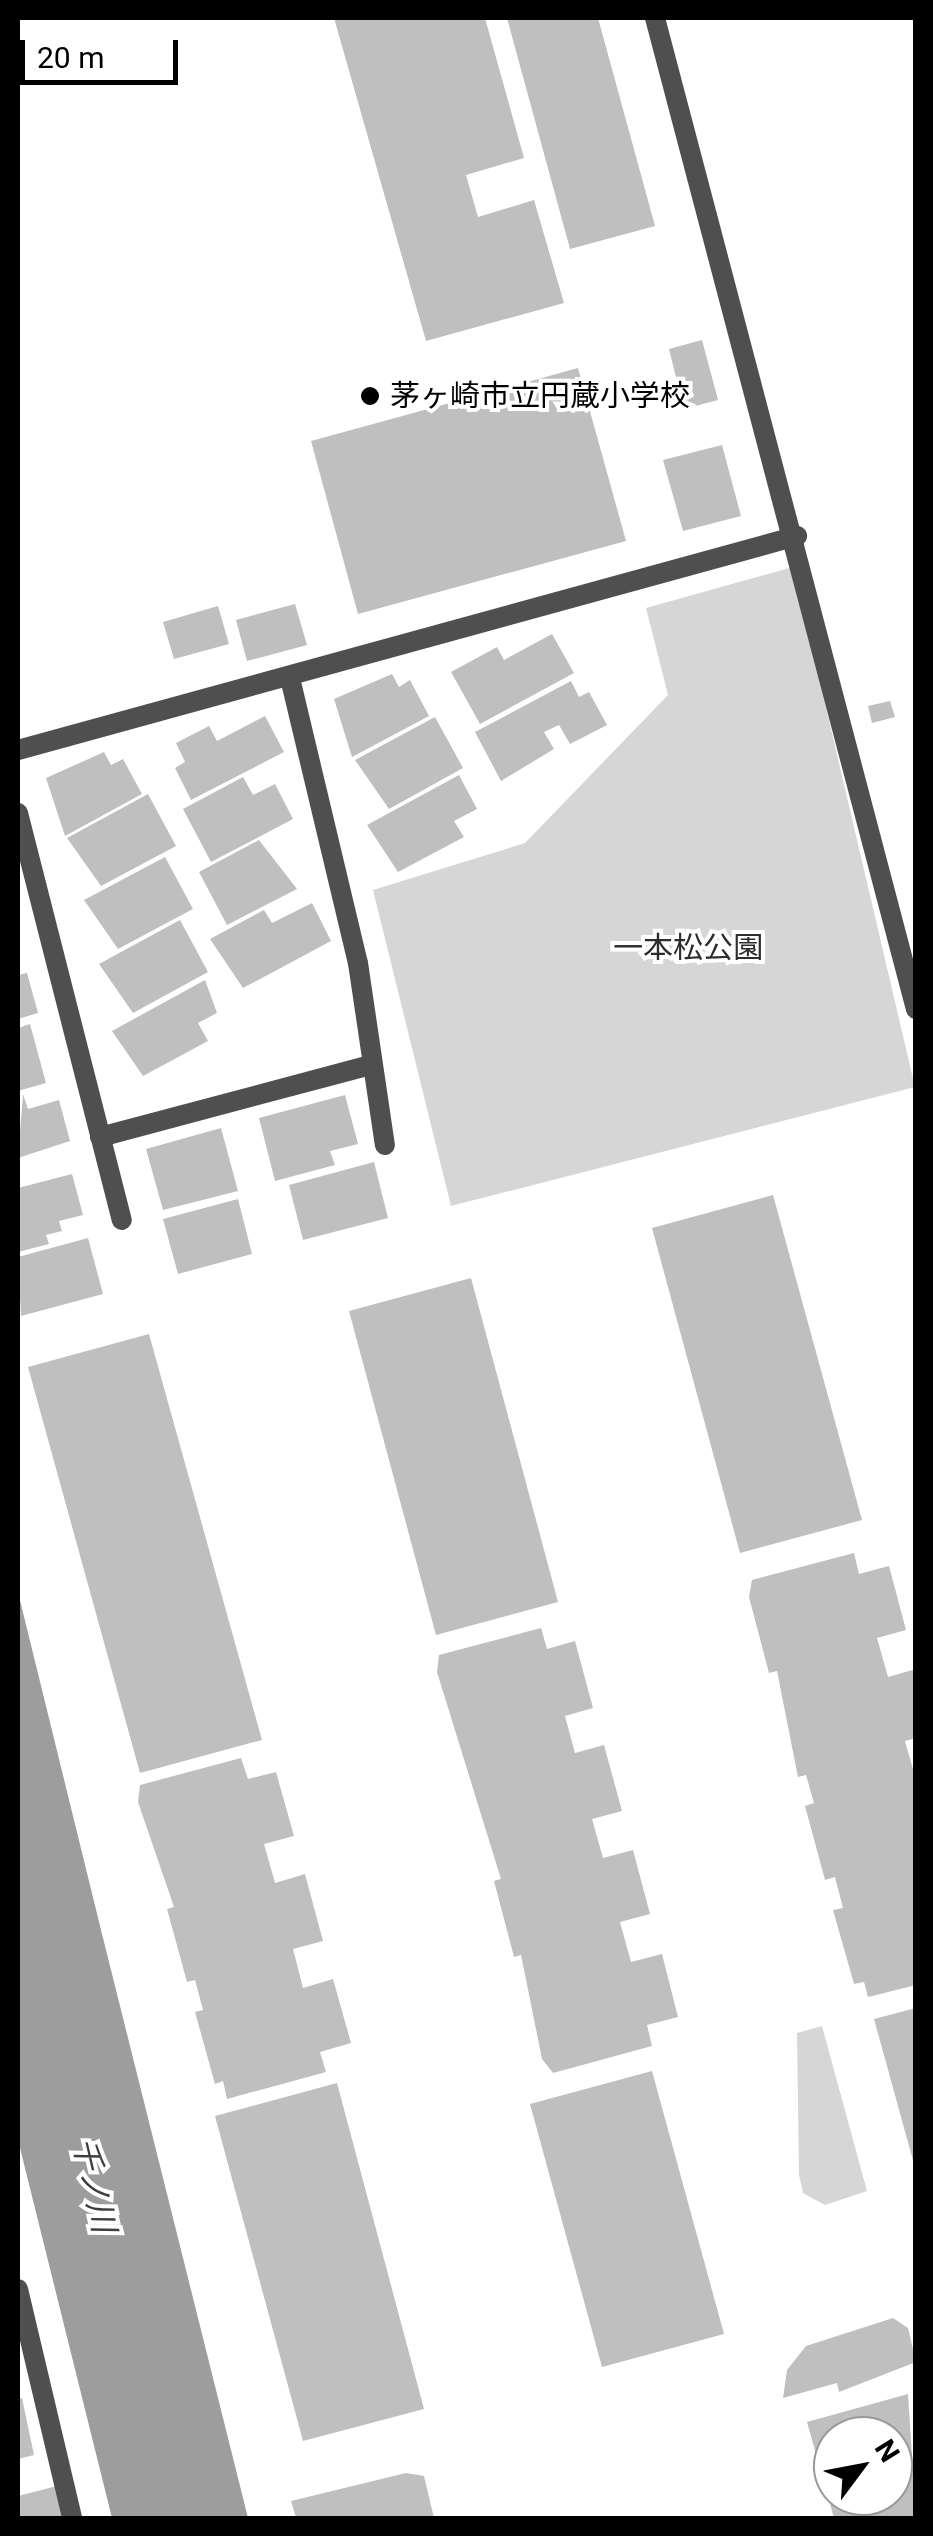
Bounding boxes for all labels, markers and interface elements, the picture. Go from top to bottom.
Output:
scale bar [25,20,182,82]
text: 20 m [37,40,104,75]
place label: 茅ヶ崎市立円蔵小学校 [390,378,690,414]
marker: 茅ヶ崎市立円蔵小学校 [359,385,381,407]
park label: 一本松公園 [613,930,763,966]
water label: 千ノ川 [64,2134,124,2236]
north arrow [813,2416,913,2516]
text: N [868,2434,906,2468]

